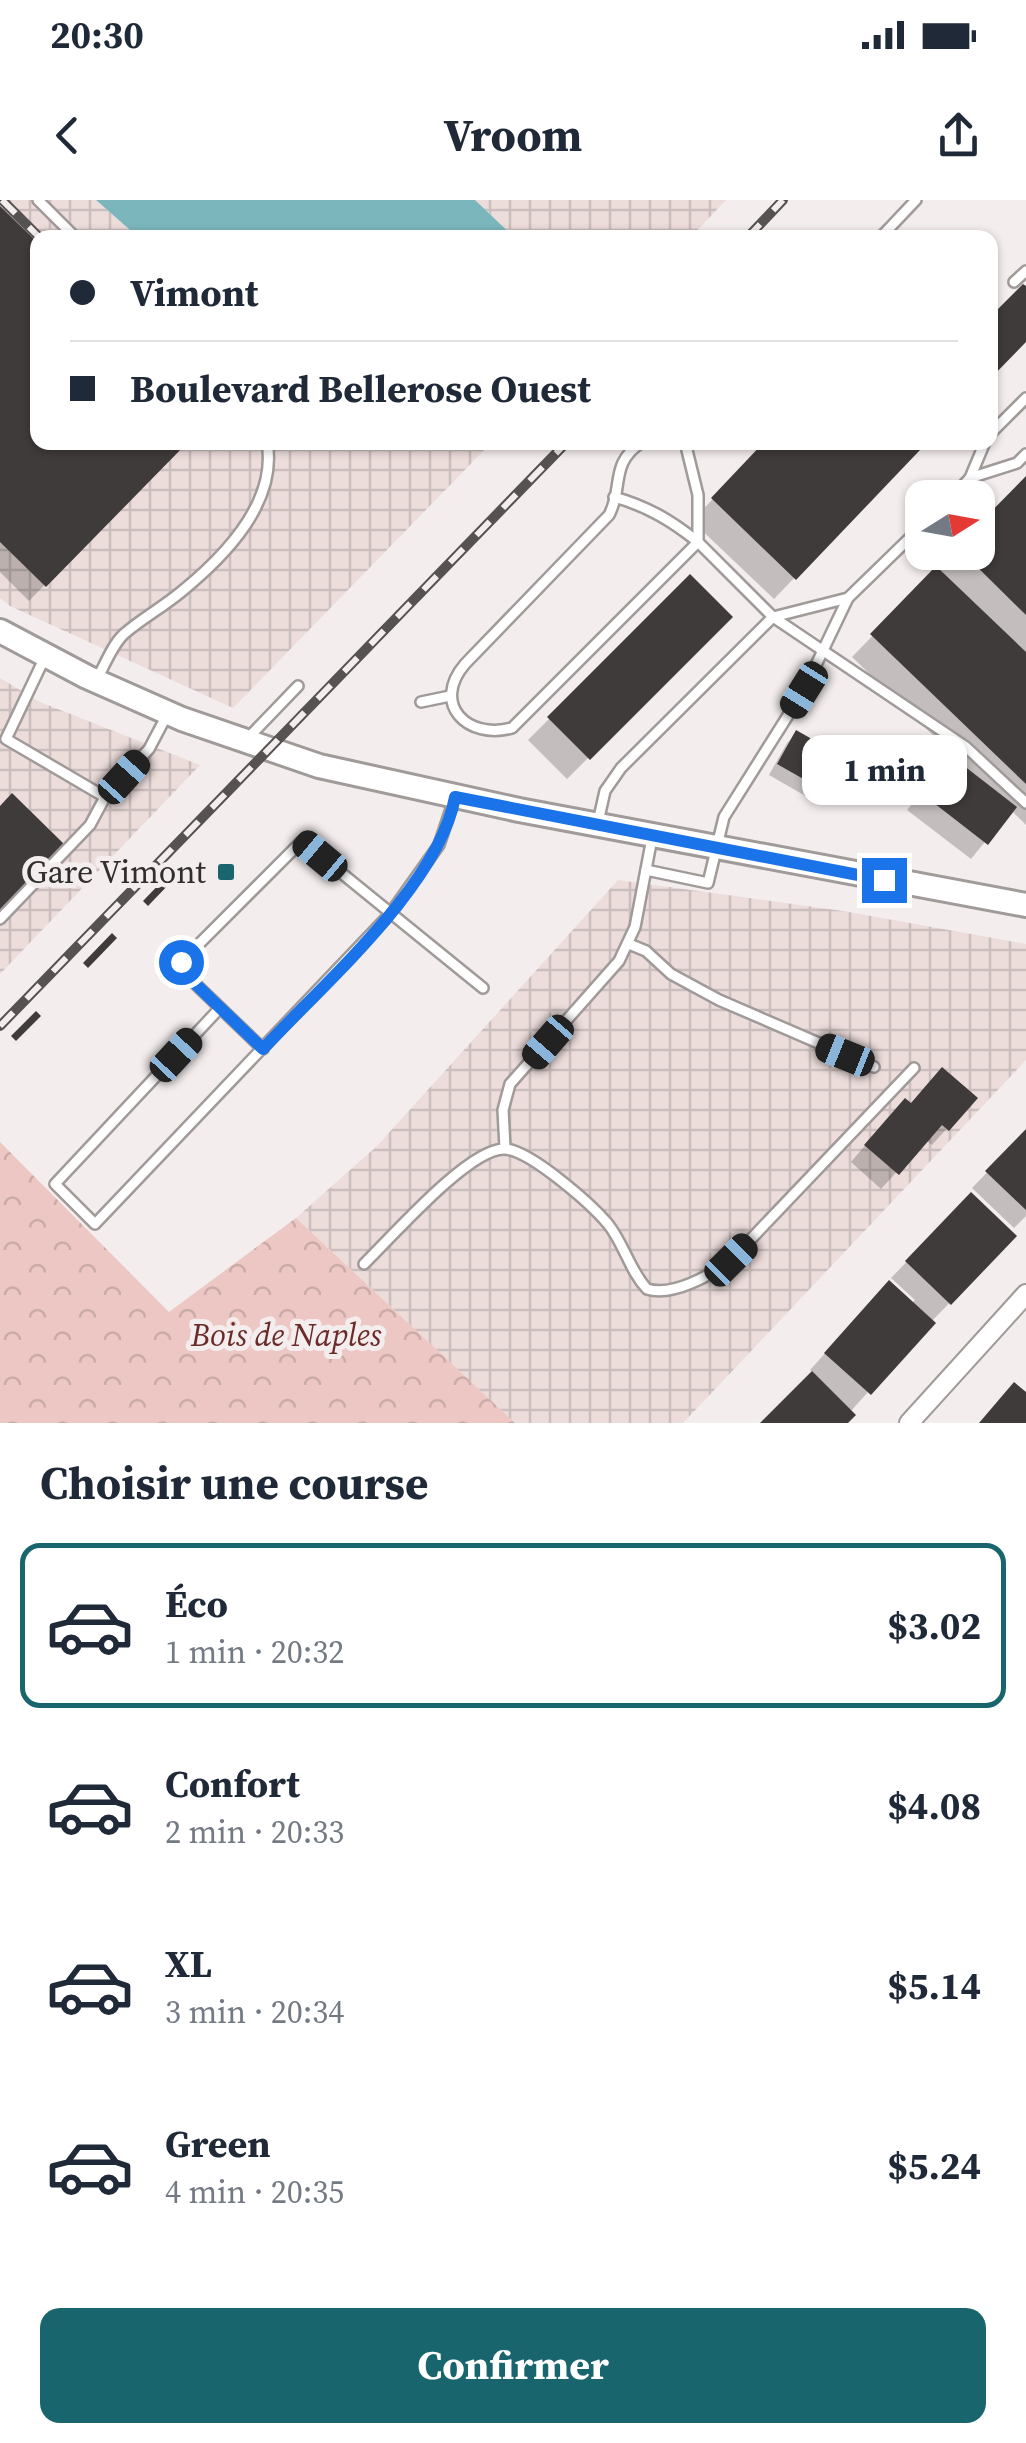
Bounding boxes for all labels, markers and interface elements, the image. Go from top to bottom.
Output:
text: 20:30 [50,9,144,61]
text: Vroom [444,104,582,166]
icon: back [40,108,95,163]
icon: share [931,108,986,163]
text: Vimont [130,267,258,319]
text: Boulevard Bellerose Ouest [130,363,591,415]
north arrow [905,480,995,570]
map controls [905,480,995,570]
car [775,657,833,723]
callout: 1 min [802,735,966,805]
car [93,745,155,809]
text: 1 min [843,748,926,792]
car [287,825,353,887]
place label: Gare Vimont [26,850,207,894]
route end [862,858,907,903]
marker: Gare Vimont [215,861,237,883]
route start [159,940,204,985]
car [517,1010,579,1074]
car [145,1023,207,1087]
car [812,1030,878,1080]
car [699,1228,763,1292]
park label: Bois de Naples [190,1313,382,1357]
text: Choisir une course [40,1452,428,1514]
text: Éco [165,1578,228,1630]
icon: car [45,1581,135,1671]
text: $3.02 [887,1600,981,1652]
text: 1 min · 20:32 [165,1630,344,1674]
text: Confort [165,1758,300,1810]
icon: car [45,1761,135,1851]
text: $4.08 [887,1780,981,1832]
text: 2 min · 20:33 [165,1810,344,1854]
text: XL [165,1938,212,1990]
icon: car [45,1941,135,2031]
text: $5.14 [887,1960,981,2012]
text: 3 min · 20:34 [165,1990,344,2034]
text: Green [165,2118,271,2170]
icon: car [45,2121,135,2211]
text: $5.24 [887,2140,981,2192]
text: 4 min · 20:35 [165,2170,344,2214]
button: Confirmer [40,2308,986,2423]

